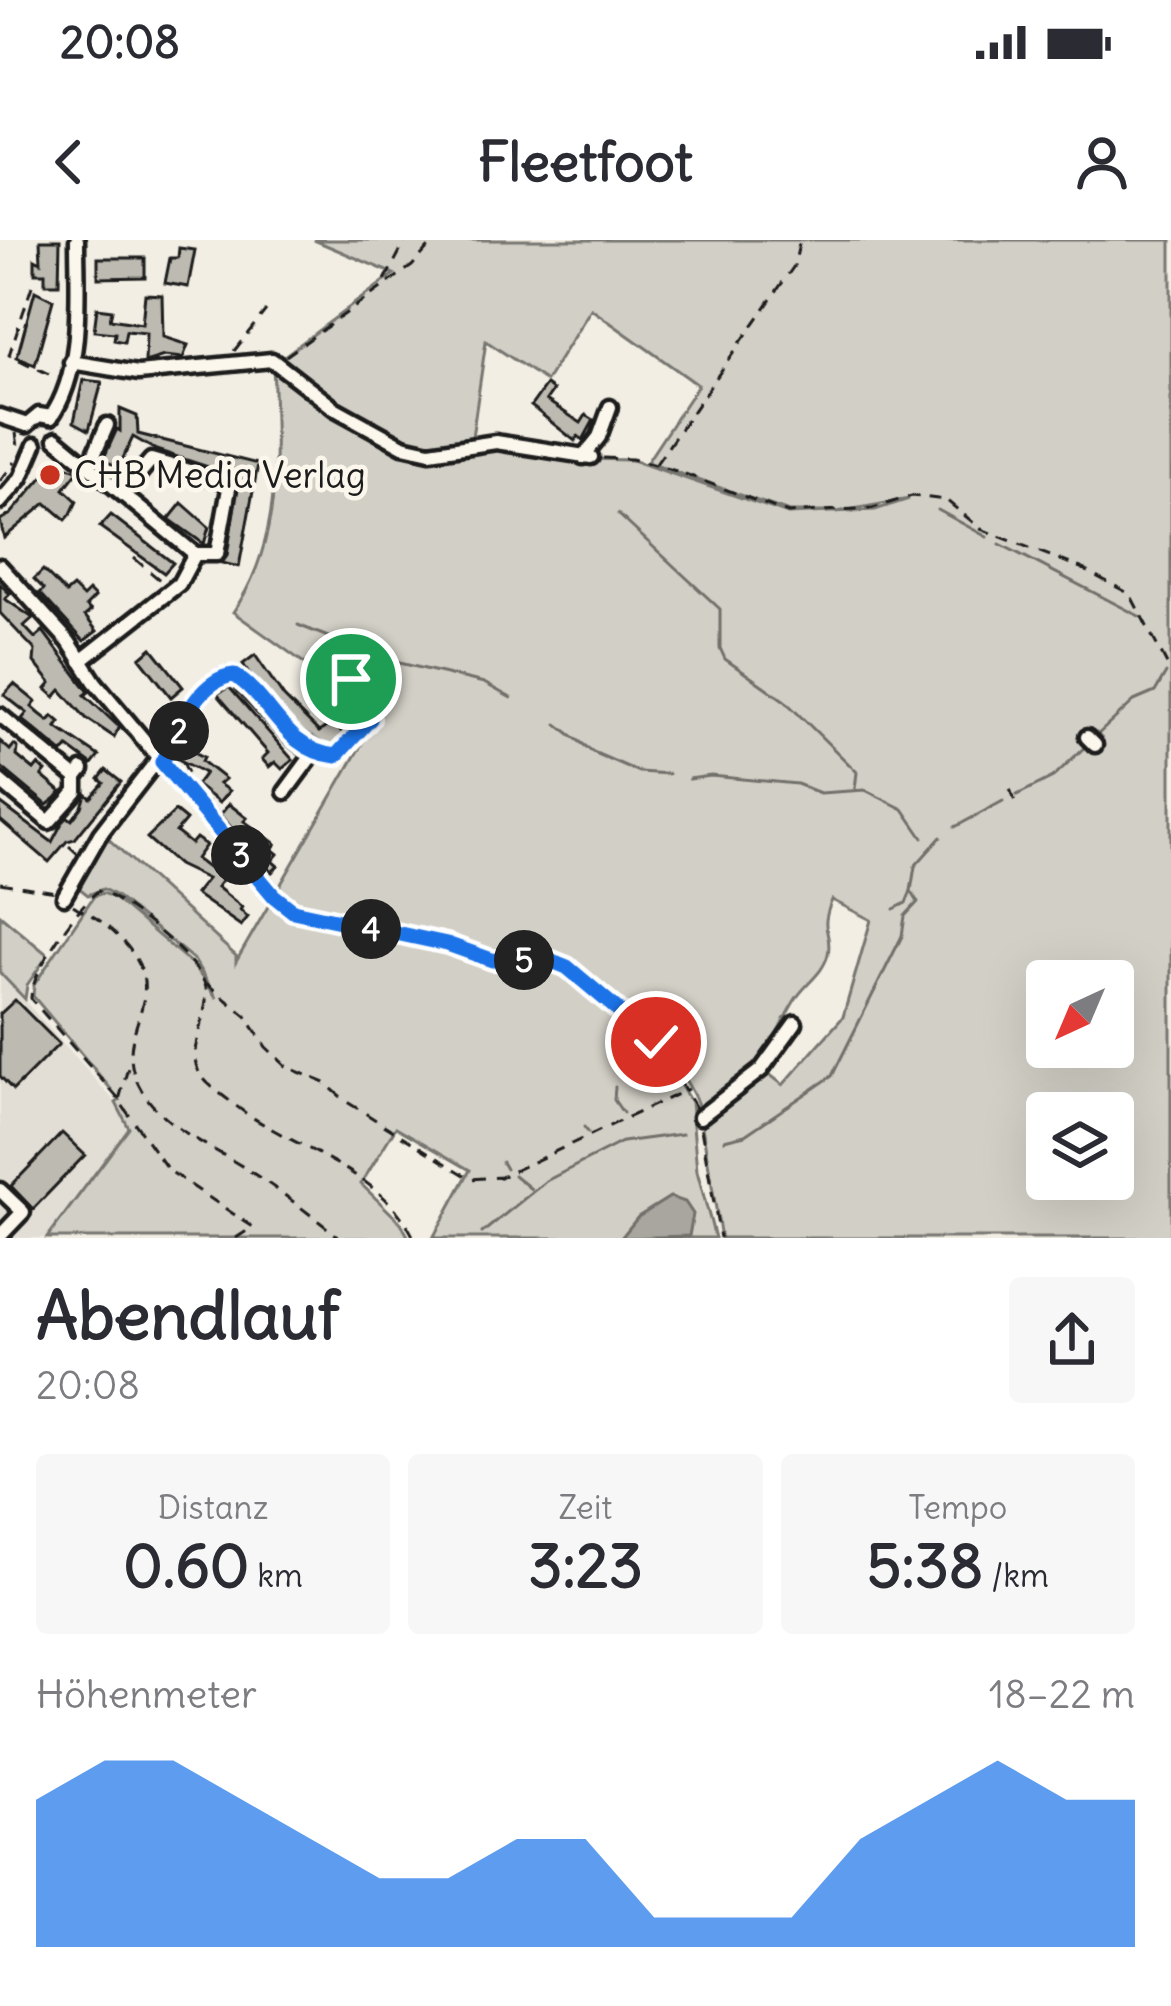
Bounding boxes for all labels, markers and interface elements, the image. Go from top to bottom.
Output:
text: 20:08 [60,14,180,70]
text: Fleetfoot [478,128,693,196]
icon: back [36,129,102,195]
icon: person [1069,129,1135,195]
place label: CHB Media Verlag [74,453,366,498]
marker: CHB Media Verlag [37,462,63,488]
pin [300,628,402,730]
icon: arrive [318,646,384,712]
pin: 2 [149,701,209,761]
text: 2 [170,710,188,752]
pin: 3 [211,825,271,885]
text: 3 [232,834,250,876]
pin: 4 [341,899,401,959]
text: 4 [361,908,381,950]
pin: 5 [494,930,554,990]
text: 5 [515,939,533,981]
north arrow [1026,960,1134,1068]
map controls [1026,960,1134,1200]
pin [605,991,707,1093]
icon: check [623,1009,689,1075]
button: layers [1026,1092,1134,1200]
text: Abendlauf [36,1274,340,1357]
button: share [1009,1277,1135,1403]
text: 20:08 [36,1361,140,1410]
text: Distanz [158,1486,268,1528]
text: Zeit [559,1486,612,1528]
text: Tempo [908,1486,1007,1528]
text: 0.60 [123,1528,249,1603]
text: 3:23 [528,1528,643,1603]
text: 5:38 [867,1528,983,1603]
text: km [249,1554,303,1596]
text: /km [983,1554,1049,1596]
text: Höhenmeter [36,1670,257,1719]
text: 18–22 m [989,1670,1135,1719]

